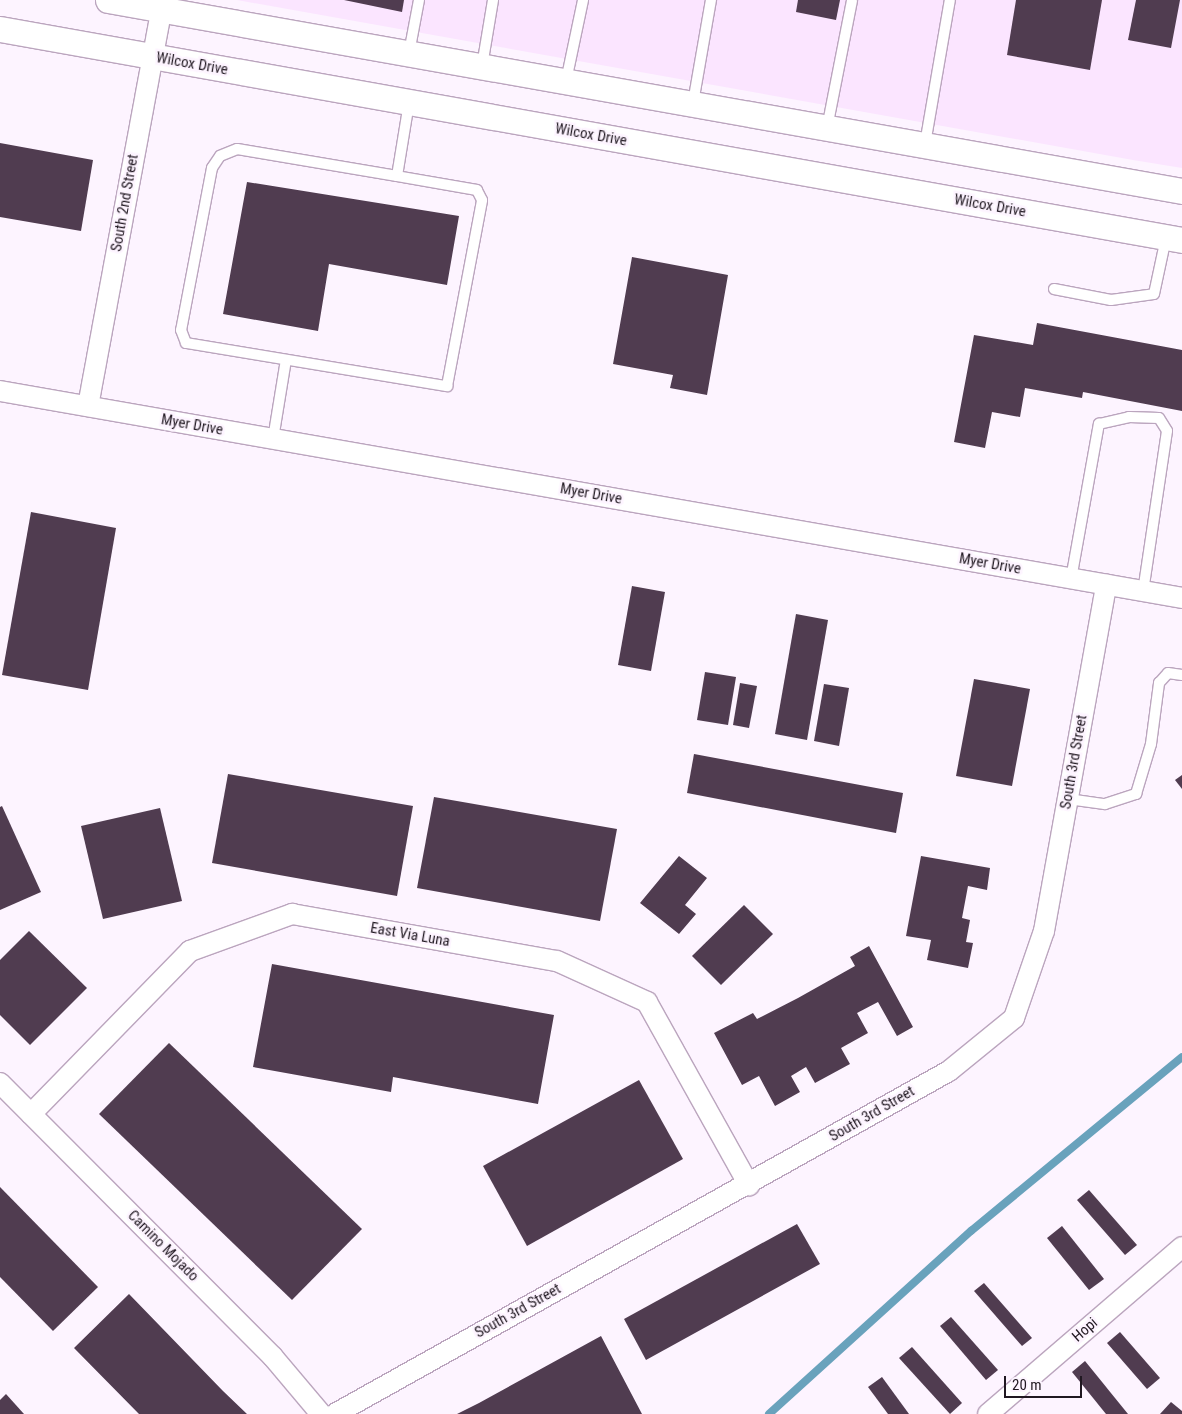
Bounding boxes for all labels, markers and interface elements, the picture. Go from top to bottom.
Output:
street label: Wilcox Drive [155,49,229,79]
street label: Wilcox Drive [554,120,628,150]
street label: South 2nd Street [108,153,142,253]
street label: Wilcox Drive [953,191,1027,221]
street label: Myer Drive [160,411,224,439]
street label: Myer Drive [559,480,623,508]
street label: Myer Drive [958,550,1022,578]
street label: South 3rd Street [1057,713,1091,811]
street label: East Via Luna [369,919,451,951]
street label: South 3rd Street [826,1082,918,1146]
street label: Camino Mojado [124,1207,202,1285]
street label: South 3rd Street [472,1280,564,1342]
street label: Hopi [1069,1314,1101,1346]
scale bar [1007,1366,1084,1398]
text: 20 m [1012,1376,1042,1394]

